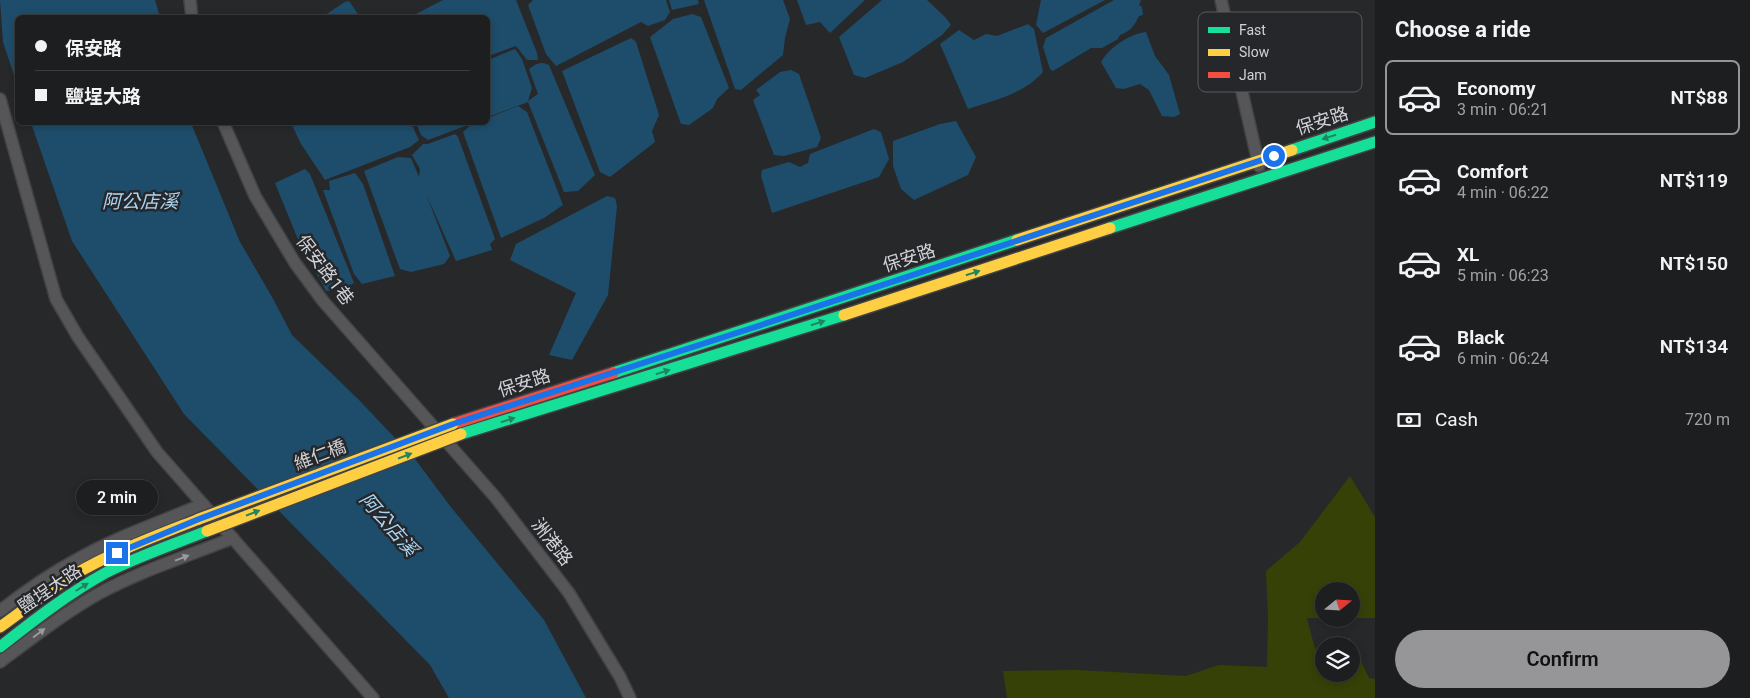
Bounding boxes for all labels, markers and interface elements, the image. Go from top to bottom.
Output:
legend [1198,12,1362,92]
text: Choose a ride [1395,17,1531,42]
text: Fast [1239,22,1266,38]
text: 保安路 [65,37,122,60]
text: Slow [1239,44,1270,60]
text: Jam [1239,67,1267,83]
icon: car [1397,75,1442,120]
text: Economy [1457,77,1536,100]
text: 鹽埕大路 [65,85,141,108]
text: NT$88 [1671,86,1728,109]
text: 3 min · 06:21 [1457,100,1549,119]
street label: 保安路 [1293,102,1351,139]
one-way arrow [1321,134,1336,141]
route start [1263,145,1285,167]
icon: car [1397,158,1442,203]
text: Comfort [1457,160,1528,183]
text: NT$119 [1660,169,1728,192]
text: 4 min · 06:22 [1457,183,1549,202]
water label: 阿公店溪 [102,190,181,213]
street label: 保安路1巷 [292,231,358,309]
street label: 保安路 [880,239,938,276]
icon: car [1397,241,1442,286]
text: XL [1457,243,1479,266]
text: NT$150 [1660,252,1728,275]
text: 5 min · 06:23 [1457,266,1549,285]
one-way arrow [965,268,980,276]
one-way arrow [811,319,826,326]
icon: car [1397,324,1442,369]
text: Black [1457,326,1504,349]
text: NT$134 [1660,335,1728,358]
text: 6 min · 06:24 [1457,349,1549,368]
street label: 保安路 [495,364,553,401]
one-way arrow [656,367,671,375]
icon: cash [1395,406,1423,434]
text: Cash [1435,408,1478,431]
text: 720 m [1685,410,1730,429]
one-way arrow [501,415,516,423]
street label: 維仁橋 [291,435,349,474]
one-way arrow [398,451,412,459]
callout: 2 min [76,480,158,516]
text: 2 min [97,488,137,507]
water label: 阿公店溪 [355,488,424,563]
one-way arrow [246,509,260,517]
street label: 洲港路 [527,514,577,569]
route end [106,542,128,564]
one-way arrow [175,554,190,561]
street label: 鹽埕大路 [14,560,85,617]
north arrow [1315,582,1360,628]
map controls [1315,582,1360,682]
one-way arrow [75,583,88,592]
one-way arrow [32,628,46,638]
button: Confirm [1395,630,1730,688]
button: layers [1315,637,1360,682]

